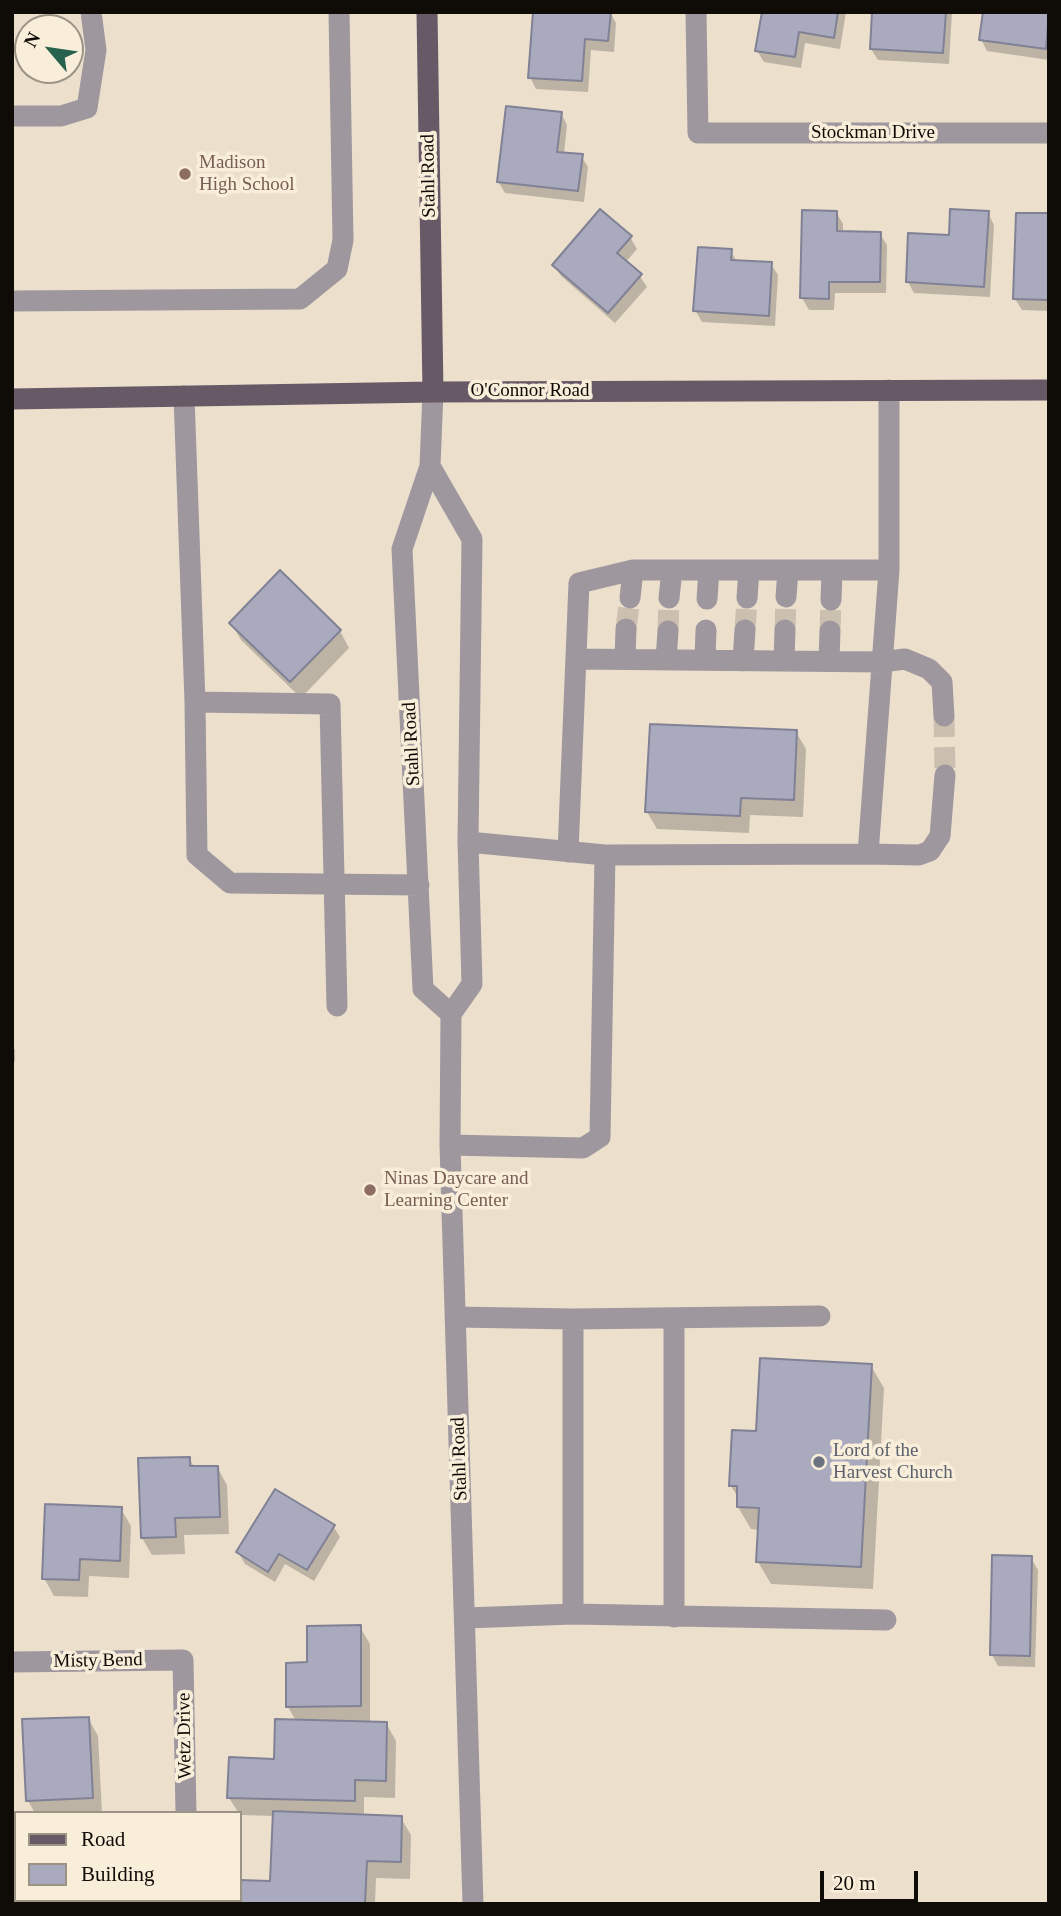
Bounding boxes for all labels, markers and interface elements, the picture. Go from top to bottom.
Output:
north arrow [14,14,84,84]
text: N [19,28,44,51]
street label: Stockman Drive [811,122,935,144]
street label: Stahl Road [417,134,441,218]
place label: Madison High School [199,152,295,196]
marker: Madison High School [177,166,193,182]
street label: O'Connor Road [470,380,590,402]
street label: Stahl Road [398,702,426,786]
place label: Ninas Daycare and Learning Center [384,1168,529,1212]
marker: Ninas Daycare and Learning Center [362,1182,378,1198]
street label: Stahl Road [447,1417,473,1501]
place label: Lord of the Harvest Church [833,1440,953,1484]
marker: Lord of the Harvest Church [811,1454,827,1470]
street label: Misty Bend [53,1649,143,1673]
street label: Wetz Drive [173,1693,197,1779]
legend [14,1811,242,1902]
text: Road [81,1827,125,1851]
scale bar [823,1856,921,1900]
text: Building [81,1862,155,1886]
text: 20 m [833,1871,876,1895]

